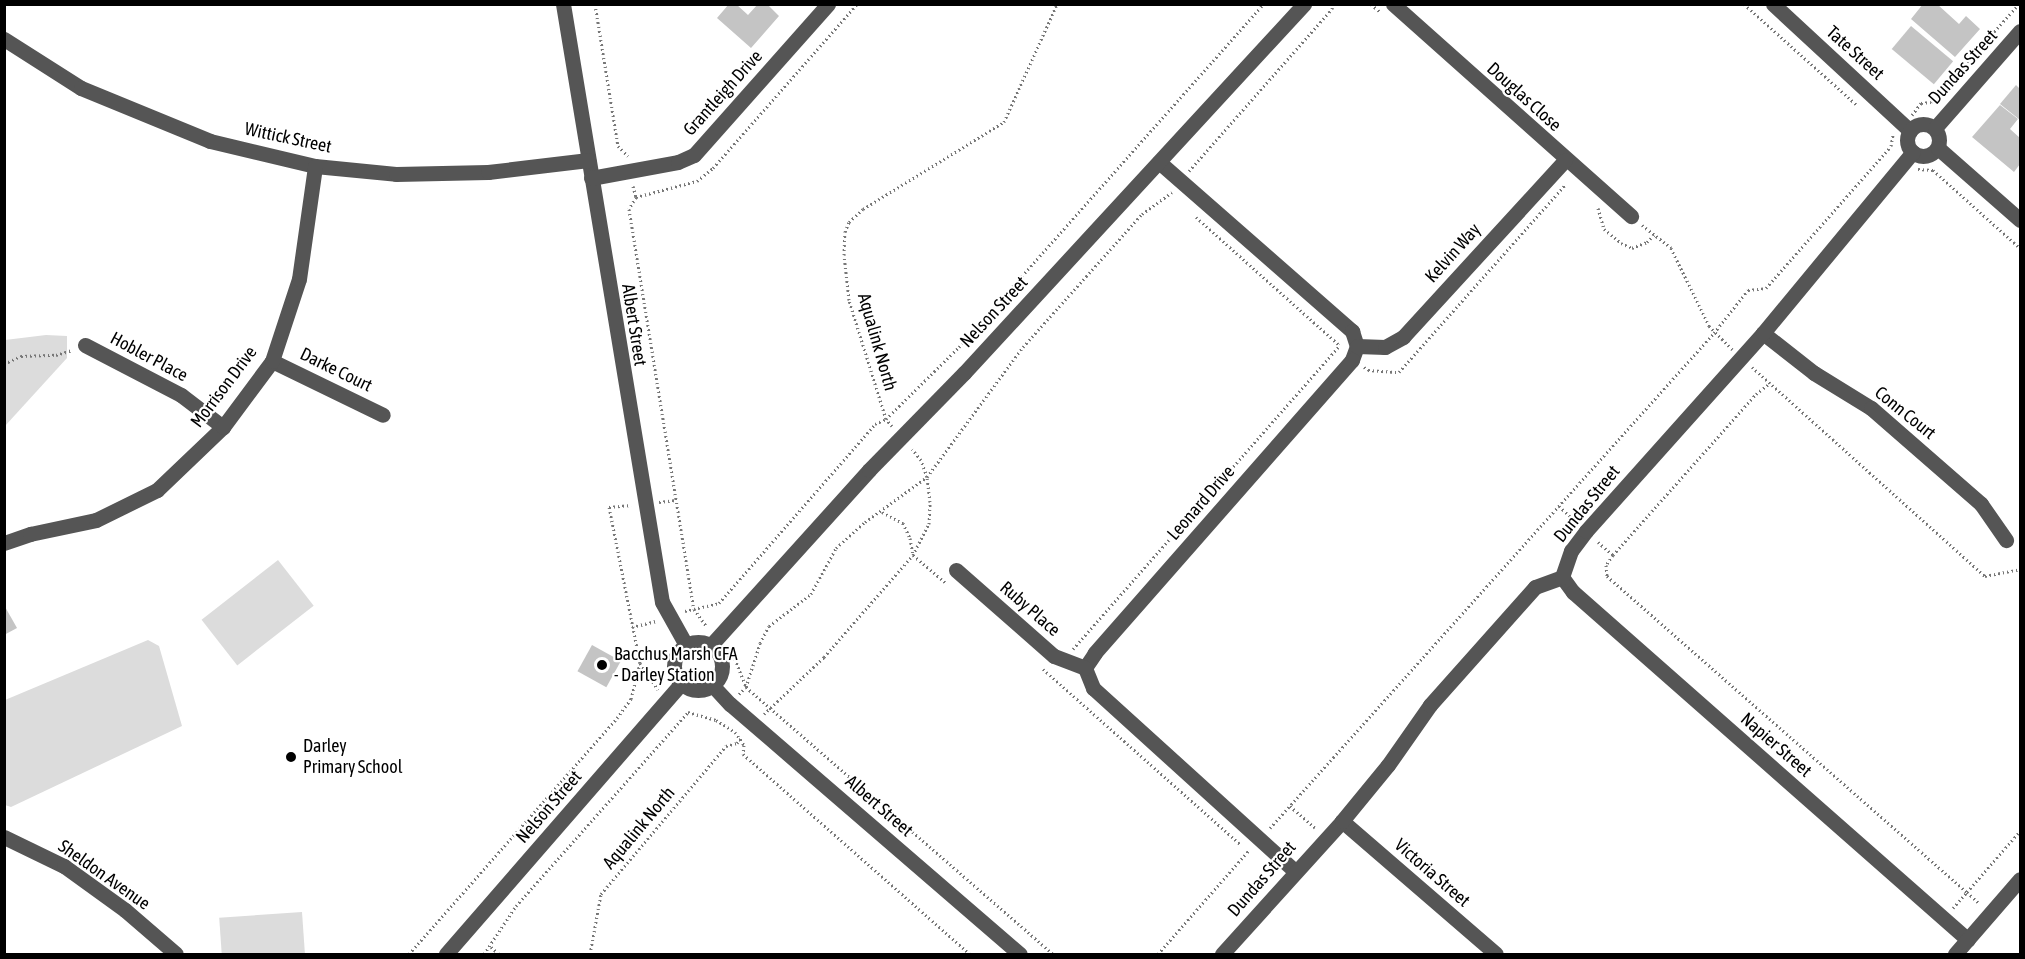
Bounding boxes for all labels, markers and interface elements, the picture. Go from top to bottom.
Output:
street label: Tate Street [1822,22,1888,84]
street label: Dundas Street [1924,25,2002,109]
street label: Grantleigh Drive [679,46,767,140]
street label: Douglas Close [1482,58,1566,136]
street label: Wittick Street [243,118,333,158]
street label: Kelvin Way [1421,219,1485,287]
street label: Nelson Street [956,272,1032,352]
street label: Albert Street [617,283,651,367]
street label: Aqualink North [853,291,901,393]
street label: Hobler Place [107,328,191,386]
street label: Morrison Drive [186,342,262,432]
street label: Darke Court [296,343,376,397]
street label: Conn Court [1870,382,1940,444]
street label: Leonard Drive [1163,461,1239,545]
street label: Dundas Street [1549,461,1625,547]
street label: Ruby Place [995,577,1065,641]
place label: Bacchus Marsh CFA - Darley Station [614,644,738,686]
marker: Bacchus Marsh CFA - Darley Station [595,658,609,672]
street label: Napier Street [1736,708,1816,782]
place label: Darley Primary School [303,736,402,778]
marker: Darley Primary School [284,750,298,764]
street label: Nelson Street [512,766,586,848]
street label: Albert Street [841,771,917,841]
street label: Aqualink North [598,783,680,873]
street label: Victoria Street [1390,834,1474,912]
street label: Sheldon Avenue [54,835,154,915]
street label: Dundas Street [1223,837,1301,921]

